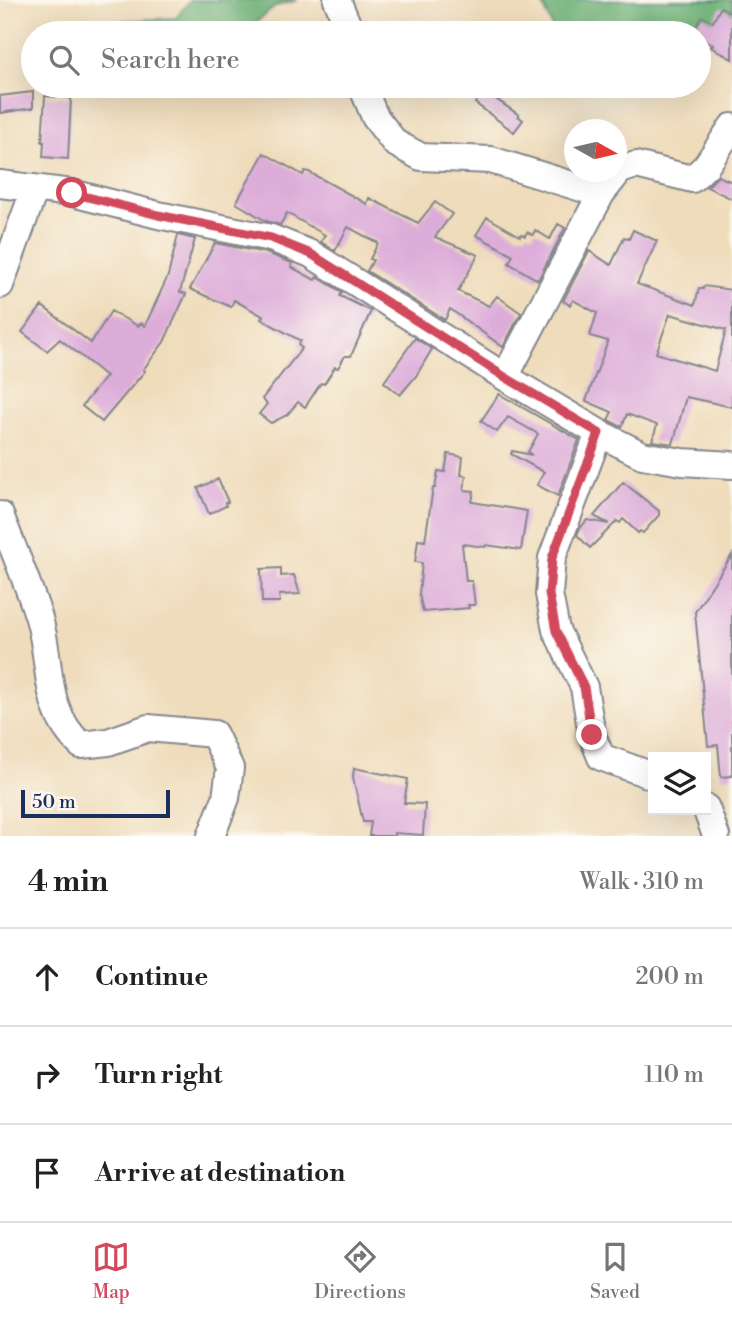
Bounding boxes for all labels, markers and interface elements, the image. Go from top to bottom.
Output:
search box [21,21,711,98]
icon: search [45,41,83,79]
text: Search here [101,44,240,76]
north arrow [564,119,627,182]
route start [56,177,87,208]
route end [576,719,607,750]
map controls [648,752,711,815]
button: layers [648,752,711,815]
scale bar [21,787,170,819]
text: 50 m [32,790,76,814]
text: 4 min [28,863,108,901]
text: Walk · 310 m [579,868,704,896]
icon: ahead [28,958,66,996]
text: Continue [95,961,208,993]
text: 200 m [636,963,704,991]
icon: right [28,1056,66,1094]
text: Turn right [95,1059,223,1091]
text: 110 m [644,1061,704,1089]
icon: arrive [28,1154,66,1192]
text: Arrive at destination [95,1157,345,1189]
tab: Map [92,1238,130,1304]
tab: Directions [314,1238,406,1304]
tab: Saved [590,1238,640,1304]

